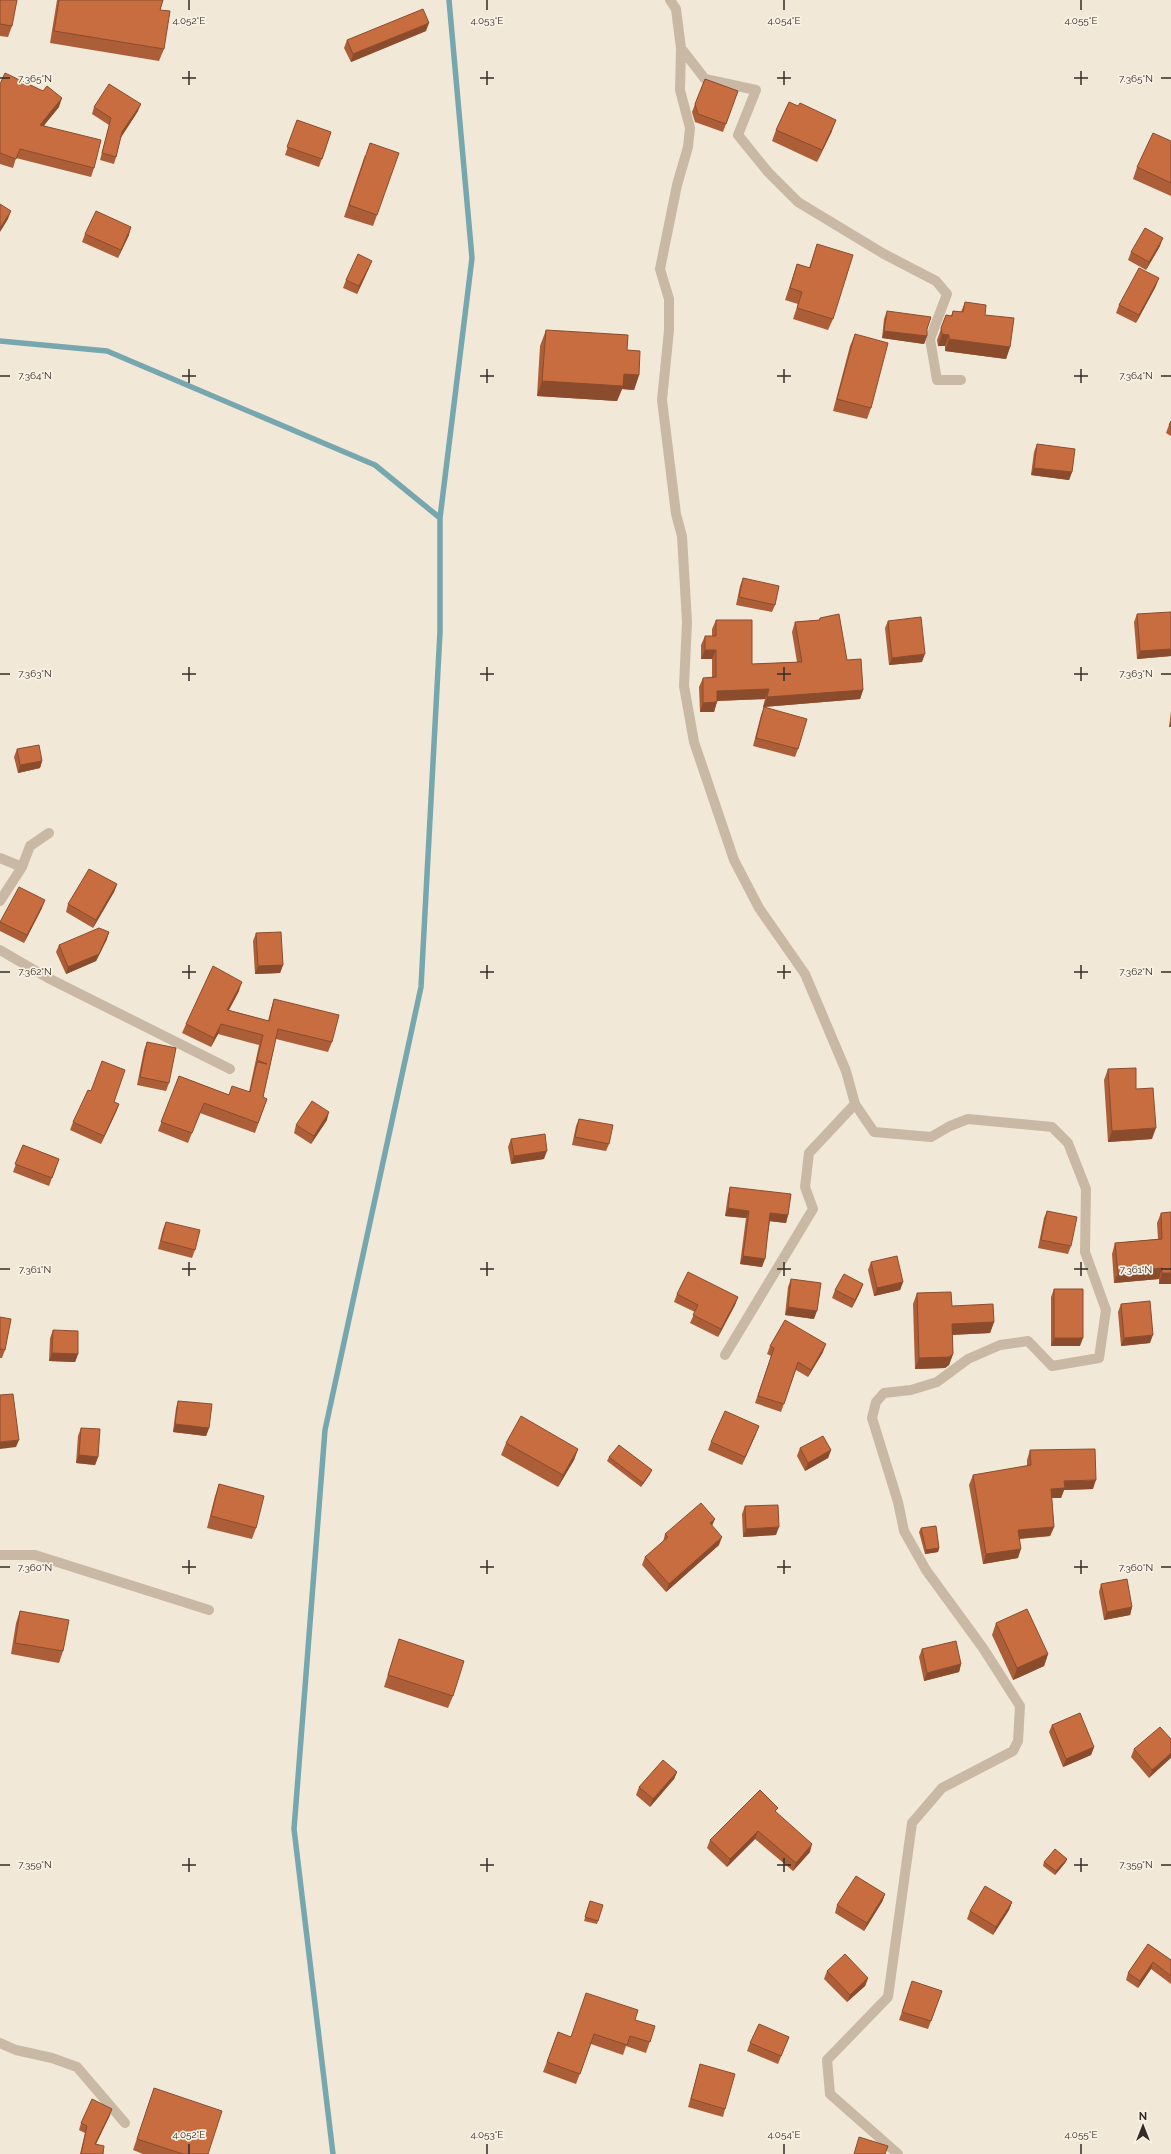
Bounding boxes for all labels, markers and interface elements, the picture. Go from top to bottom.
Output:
text: 4.052°E [173,15,205,26]
text: 4.053°E [471,15,503,26]
text: 4.054°E [767,15,801,26]
text: 4.055°E [1064,15,1098,26]
text: 7.365°N [18,73,52,84]
text: 7.365°N [1119,73,1153,84]
text: 7.364°N [18,370,52,381]
text: 7.364°N [1119,370,1153,381]
text: 7.363°N [18,668,52,679]
text: 7.363°N [1119,668,1153,679]
text: 7.362°N [18,966,52,977]
text: 7.362°N [1119,966,1153,977]
text: 7.361°N [19,1264,51,1275]
text: 7.361°N [1120,1264,1152,1275]
text: 7.360°N [18,1562,52,1573]
text: 7.360°N [1119,1562,1153,1573]
text: 7.359°N [18,1859,52,1870]
text: 7.359°N [1119,1859,1153,1870]
north arrow [1123,2106,1163,2146]
text: N [1139,2110,1147,2123]
text: 4.052°E [173,2129,205,2140]
text: 4.053°E [471,2129,503,2140]
text: 4.054°E [767,2129,801,2140]
text: 4.055°E [1064,2129,1098,2140]

